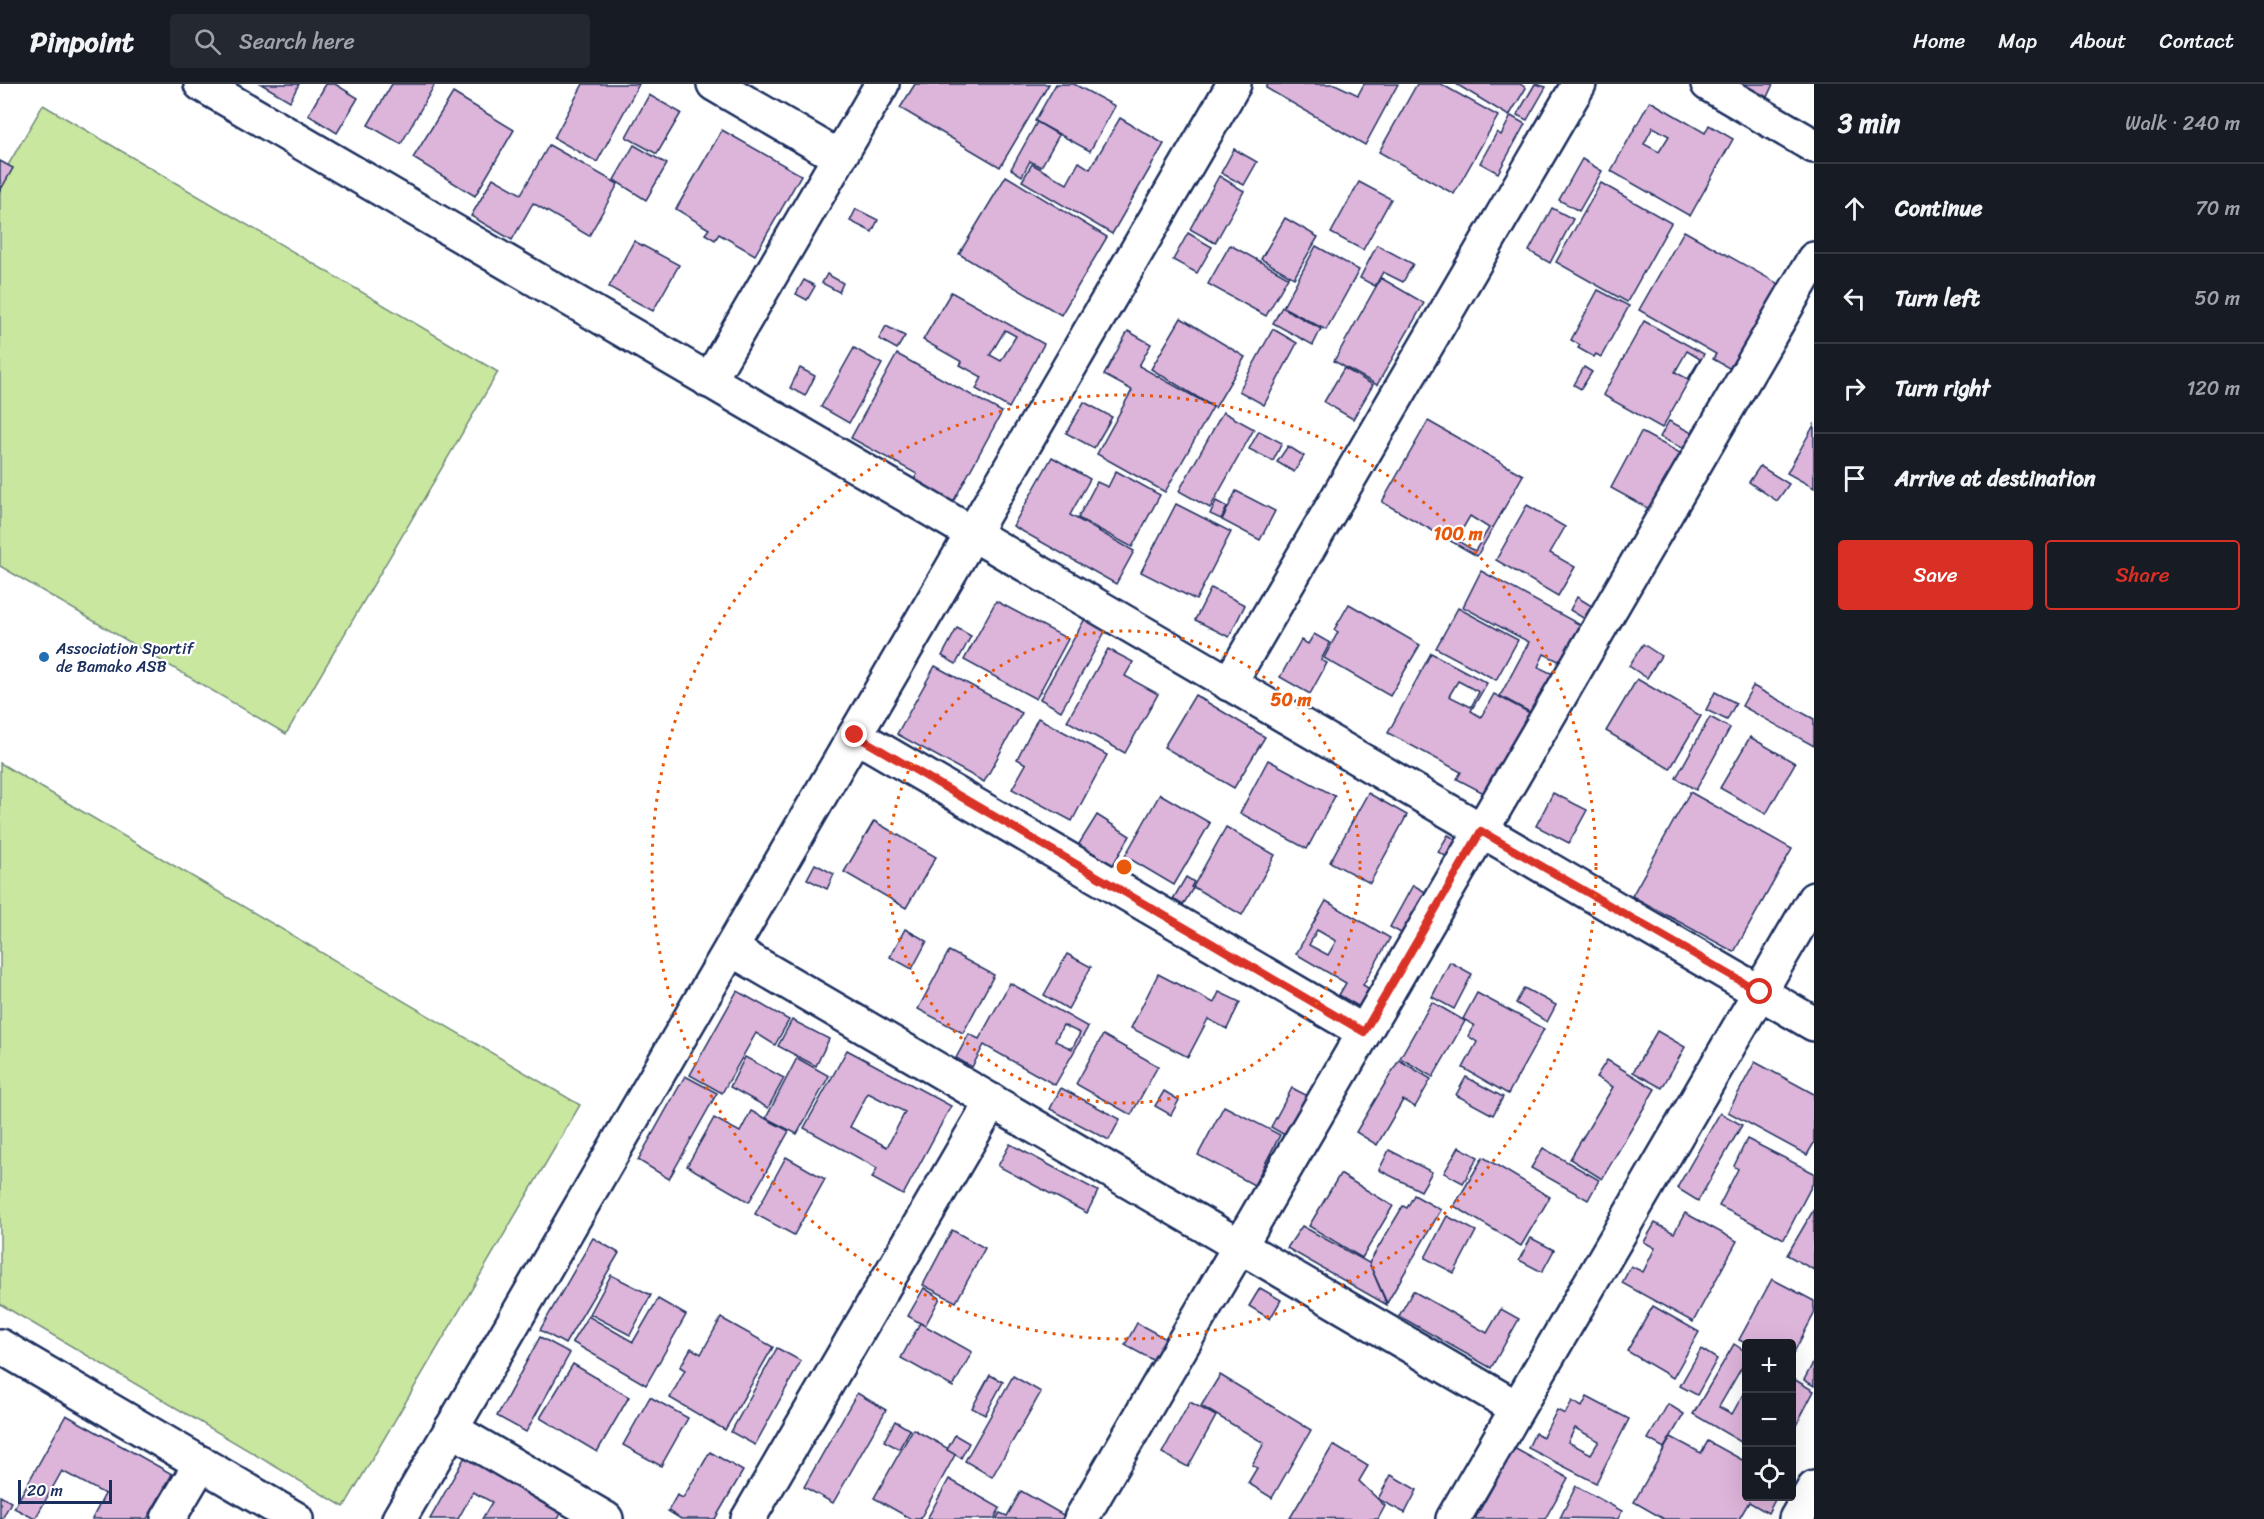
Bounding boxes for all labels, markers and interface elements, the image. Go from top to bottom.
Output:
search box [170,14,590,68]
text: Pinpoint [30,17,134,66]
text: Search here [239,22,355,61]
text: Home [1913,22,1965,60]
text: Map [1998,22,2037,60]
text: About [2070,22,2127,60]
text: Contact [2160,22,2234,60]
icon: search [191,25,224,58]
text: 3 min [1838,100,1900,146]
text: Walk · 240 m [2125,106,2240,141]
text: Continue [1895,189,1983,228]
text: 70 m [2195,191,2240,226]
icon: ahead [1838,192,1871,225]
text: Turn left [1895,279,1980,318]
text: 50 m [2195,281,2240,316]
icon: left [1838,282,1871,315]
text: Turn right [1895,369,1990,408]
text: 120 m [2187,371,2240,406]
icon: right [1838,372,1871,405]
text: Arrive at destination [1895,459,2096,498]
icon: arrive [1838,462,1871,495]
text: 100 m [1434,518,1483,550]
button: Save [1838,540,2033,610]
button: Share [2045,540,2240,610]
place label: Association Sportif de Bamako ASB [55,634,195,681]
marker: Association Sportif de Bamako ASB [37,650,51,664]
text: 50 m [1271,684,1312,716]
route end [841,721,867,747]
centre of rings [1114,857,1134,877]
route start [1746,978,1772,1004]
map controls [1742,1339,1796,1501]
button: + [1742,1339,1796,1393]
button: − [1742,1393,1796,1447]
button: locate [1742,1447,1796,1501]
text: 20 m [27,1476,63,1505]
scale bar [18,1477,112,1504]

